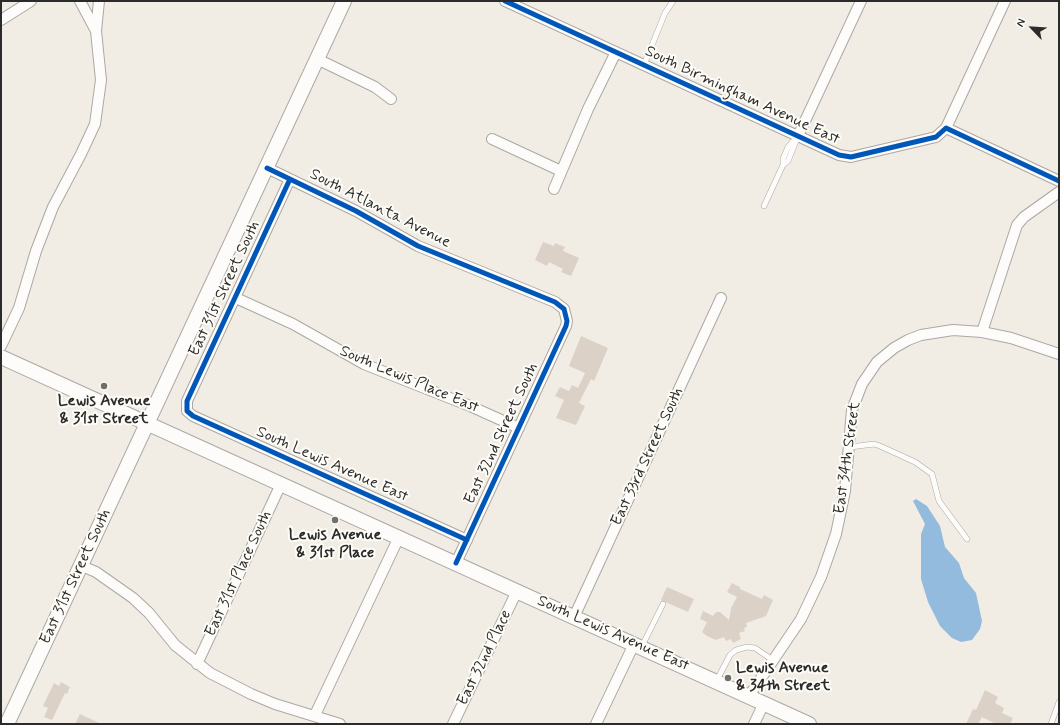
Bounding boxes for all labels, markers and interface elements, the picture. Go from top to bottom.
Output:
north arrow [1012,8,1052,48]
text: N [1013,17,1029,29]
street label: South Birmingham Avenue East [642,42,842,150]
street label: South Atlanta Avenue [306,165,454,253]
street label: East 31st Street South [185,218,265,360]
street label: South Lewis Place East [337,342,481,418]
street label: East 32nd Street South [461,360,543,508]
marker: Lewis Avenue & 31st Street [99,381,109,391]
street label: East 33rd Street South [608,385,688,529]
place label: Lewis Avenue & 31st Street [58,392,150,430]
street label: East 34th Street [831,401,865,515]
street label: South Lewis Avenue East [253,423,411,507]
street label: East 31st Street South [36,506,116,648]
street label: East 31st Place South [201,508,277,640]
marker: Lewis Avenue & 31st Place [330,515,340,525]
place label: Lewis Avenue & 31st Place [289,526,381,564]
street label: South Lewis Avenue East [534,592,692,676]
street label: East 32nd Place [454,607,516,709]
place label: Lewis Avenue & 34th Street [736,659,830,697]
marker: Lewis Avenue & 34th Street [723,673,733,683]

